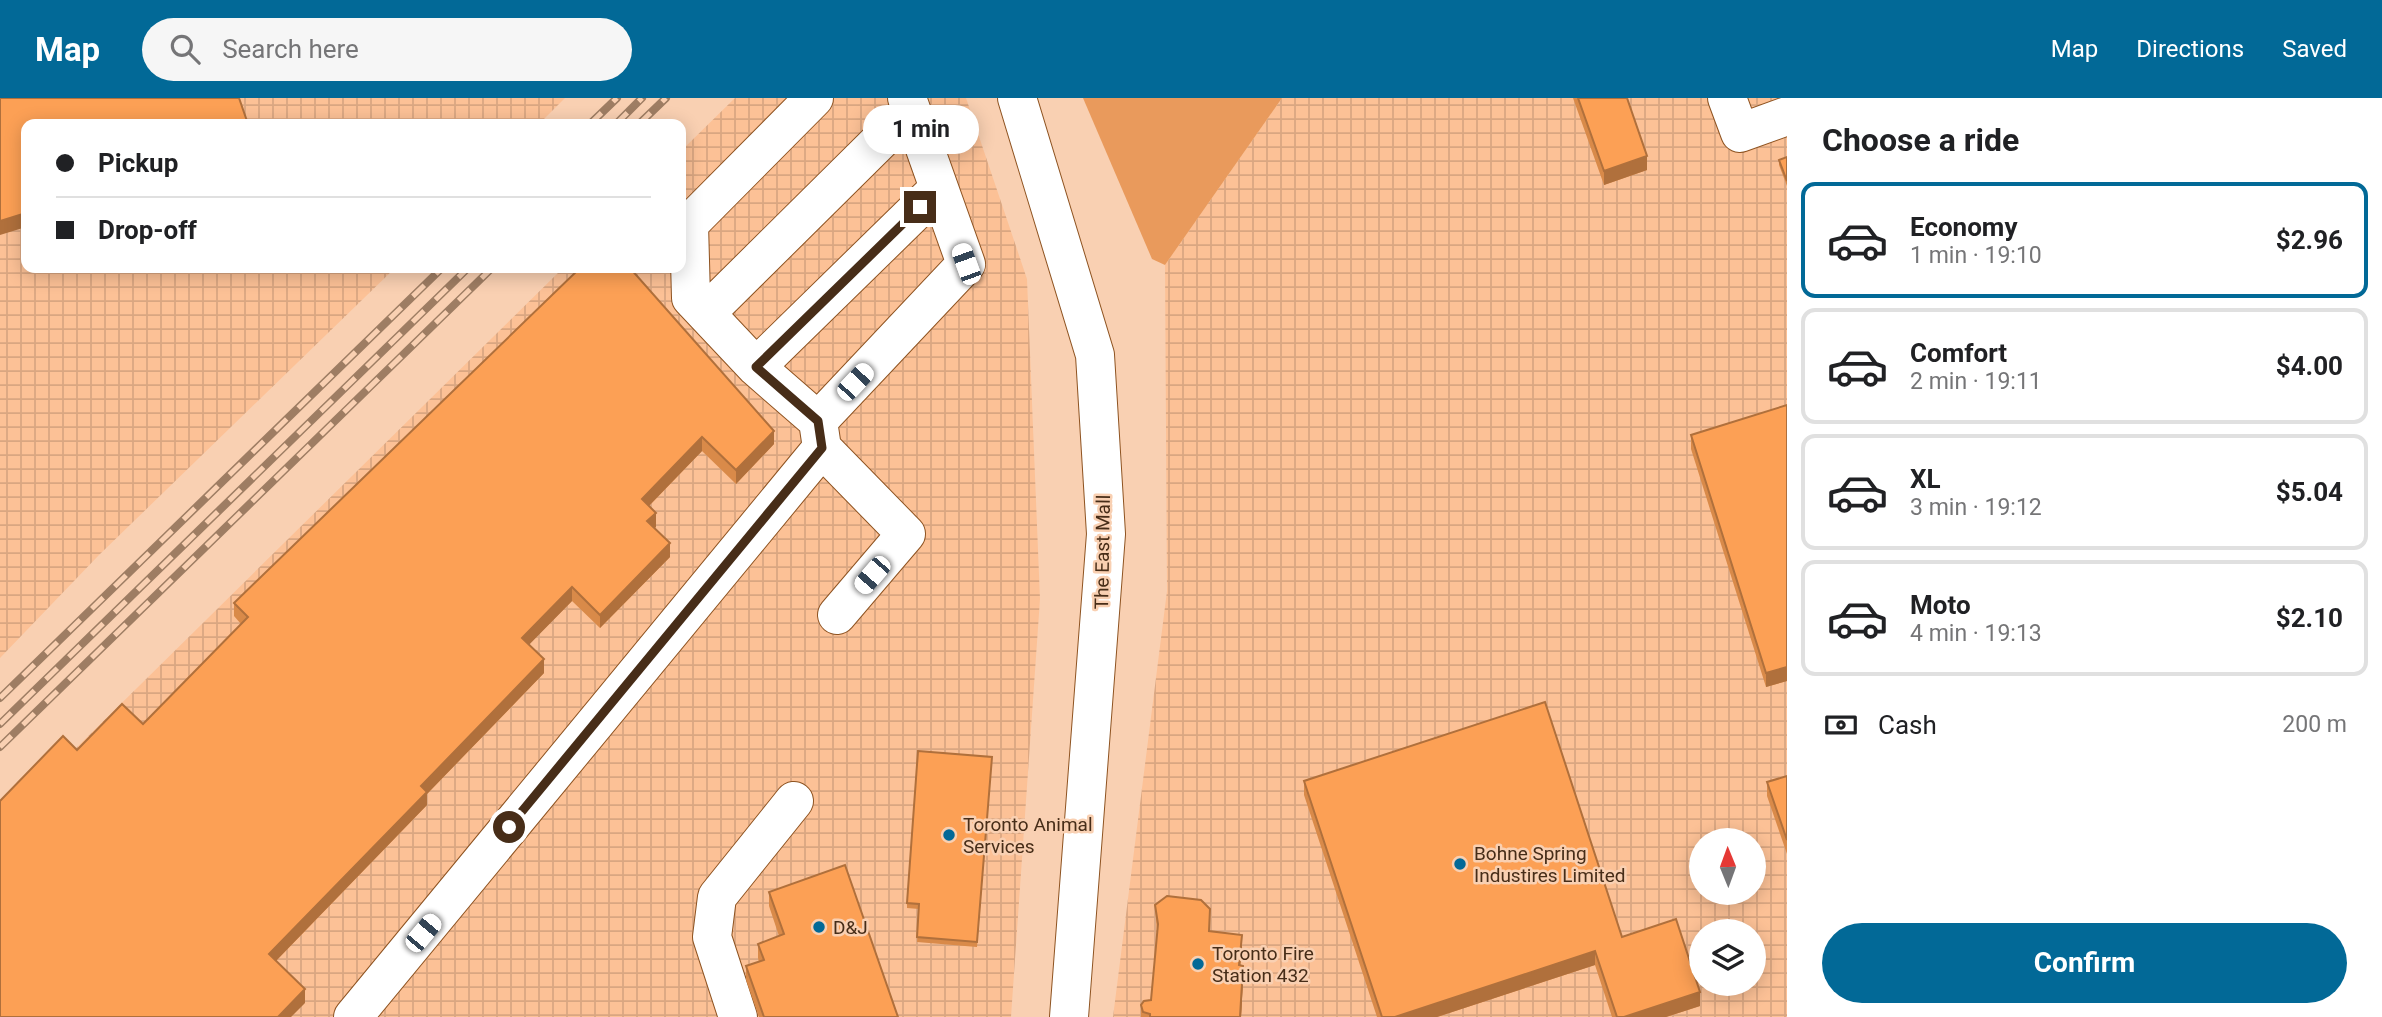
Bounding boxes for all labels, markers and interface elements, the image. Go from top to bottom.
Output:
search box [142,18,632,81]
text: Map [35,30,100,69]
icon: search [166,30,204,68]
text: Search here [222,34,359,64]
text: Map [2051,35,2098,63]
text: Directions [2136,35,2244,63]
text: Saved [2282,35,2347,63]
callout: 1 min [862,105,978,154]
text: 1 min [892,116,950,143]
text: Choose a ride [1822,121,2019,159]
text: Pickup [98,148,178,178]
route end [904,191,936,223]
icon: car [1826,209,1889,272]
text: Economy [1910,212,2017,242]
text: Drop-off [98,215,197,245]
text: $2.96 [2276,225,2343,255]
car [949,241,984,287]
text: 1 min · 19:10 [1910,242,2042,269]
icon: car [1826,335,1889,398]
text: Comfort [1910,338,2007,368]
text: $4.00 [2276,351,2343,381]
car [833,359,878,405]
text: 2 min · 19:11 [1910,368,2042,395]
icon: car [1826,461,1889,524]
text: XL [1910,464,1941,494]
text: $5.04 [2276,477,2343,507]
text: 3 min · 19:12 [1910,494,2042,521]
street label: The East Mall [1090,495,1115,610]
car [851,552,894,598]
icon: car [1826,587,1889,650]
text: Moto [1910,590,1971,620]
text: $2.10 [2276,603,2343,633]
text: 4 min · 19:13 [1910,620,2042,647]
icon: cash [1822,706,1860,744]
text: Cash [1878,710,1937,740]
text: 200 m [2282,711,2347,738]
route start [493,811,525,843]
place label: Toronto Animal Services [963,813,1093,858]
marker: Toronto Animal Services [941,827,957,843]
north arrow [1689,828,1766,905]
map controls [1689,828,1766,996]
place label: Bohne Spring Industires Limited [1474,842,1626,887]
marker: Bohne Spring Industires Limited [1452,856,1468,872]
car [402,910,445,956]
place label: D&J [833,916,868,939]
marker: D&J [811,919,827,935]
button: layers [1689,919,1766,996]
button: Confirm [1822,923,2347,1003]
place label: Toronto Fire Station 432 [1212,942,1314,987]
marker: Toronto Fire Station 432 [1190,956,1206,972]

